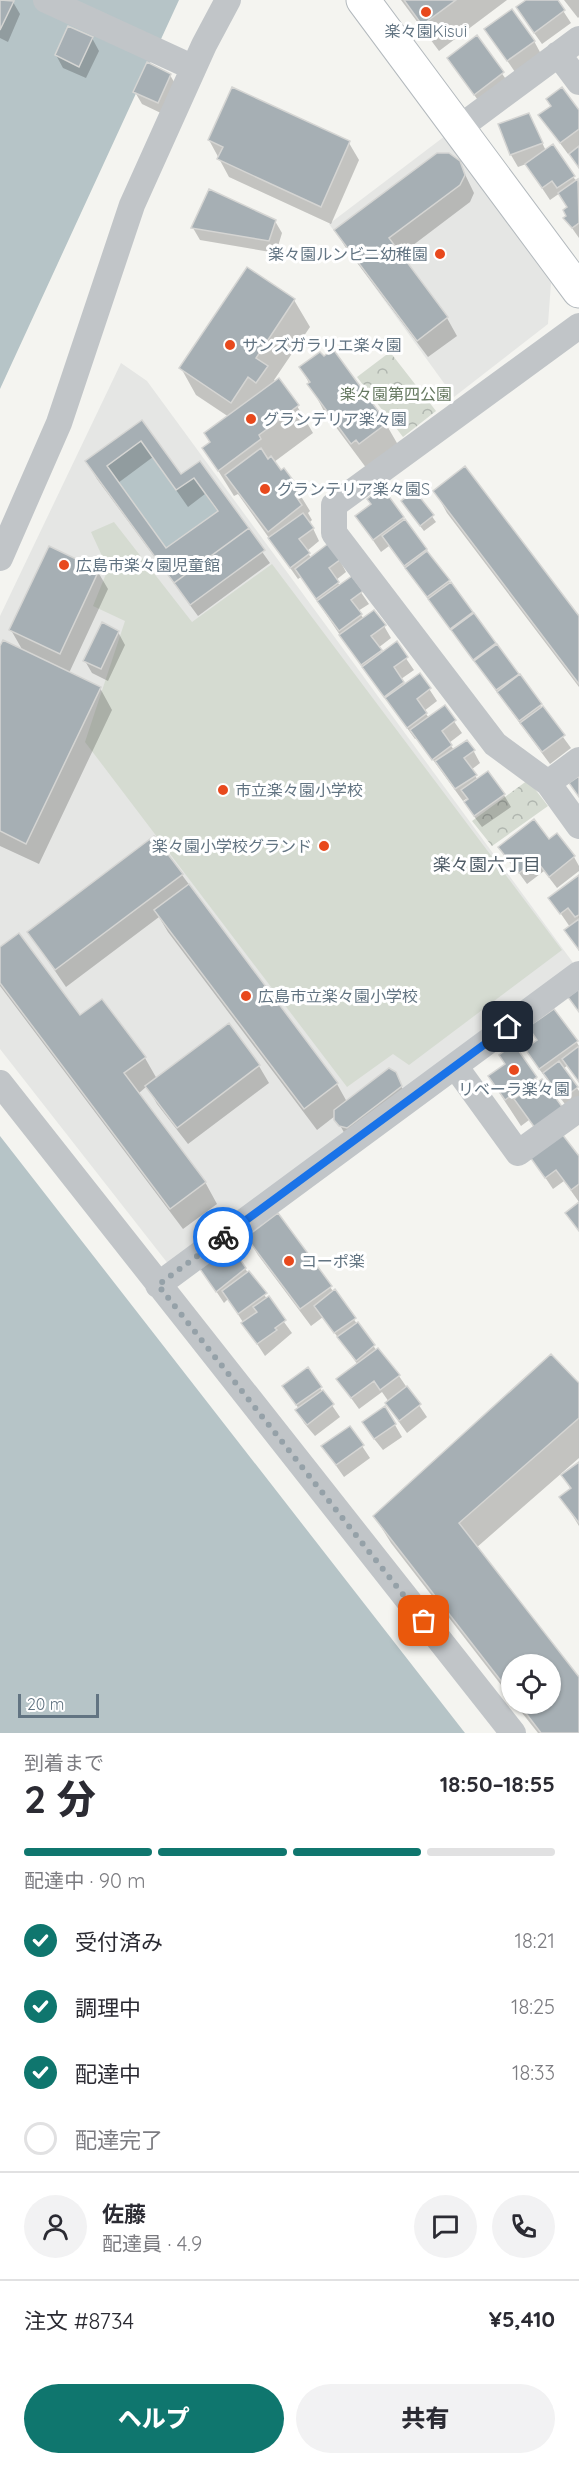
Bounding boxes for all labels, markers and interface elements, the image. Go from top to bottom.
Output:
marker: 楽々園Kisui [419,5,433,19]
place label: 楽々園Kisui [385,21,467,41]
place label: 楽々園ルンビニ幼稚園 [268,244,428,264]
marker: 楽々園ルンビニ幼稚園 [433,247,447,261]
place label: サンズガラリエ楽々園 [242,335,402,355]
marker: サンズガラリエ楽々園 [223,338,237,352]
park label: 楽々園第四公園 [340,384,452,404]
place label: グランテリア楽々園 [263,409,407,429]
marker: グランテリア楽々園 [244,412,258,426]
place label: グランテリア楽々園S [277,479,430,499]
marker: グランテリア楽々園S [258,482,272,496]
place label: 広島市楽々園児童館 [76,555,220,575]
marker: 広島市楽々園児童館 [57,558,71,572]
place label: 市立楽々園小学校 [235,780,363,800]
marker: 市立楽々園小学校 [216,783,230,797]
place label: 楽々園小学校グランド [152,836,312,856]
marker: 楽々園小学校グランド [317,839,331,853]
district label: 楽々園六丁目 [433,853,541,876]
place label: 広島市立楽々園小学校 [258,986,418,1006]
marker: 広島市立楽々園小学校 [239,989,253,1003]
pin [482,1001,533,1052]
icon: home [491,1010,524,1043]
marker: リベーラ楽々園 [507,1063,521,1077]
place label: リベーラ楽々園 [458,1079,570,1099]
courier [193,1207,253,1267]
icon: bike [207,1221,240,1254]
place label: コーポ楽 [301,1251,365,1271]
marker: コーポ楽 [282,1254,296,1268]
pin [398,1595,449,1646]
icon: bag [407,1604,440,1637]
map controls [501,1654,561,1714]
button: locate [501,1654,561,1714]
scale bar [18,1691,99,1718]
text: 20 m [27,1694,64,1714]
text: 到着まで [24,1750,104,1775]
text: 18:50–18:55 [440,1770,555,1798]
text: 2 分 [24,1774,96,1823]
text: 配達中 · 90 m [24,1868,146,1893]
icon: check [24,1924,57,1957]
text: 受付済み [75,1928,163,1956]
text: 18:21 [515,1928,555,1953]
icon: check [24,1990,57,2023]
text: 調理中 [75,1994,141,2022]
text: 18:25 [511,1994,555,2019]
icon: check [24,2056,57,2089]
text: 配達中 [75,2060,141,2088]
text: 18:33 [512,2060,555,2085]
text: 配達完了 [75,2126,163,2154]
button: person [24,2195,87,2258]
button: chat [414,2195,477,2258]
button: phone [492,2195,555,2258]
text: 佐藤 [102,2200,146,2228]
text: 配達員 · 4.9 [102,2231,202,2256]
text: ¥5,410 [489,2305,555,2333]
text: 注文 #8734 [24,2307,134,2335]
button: ヘルプ [24,2384,284,2453]
button: 共有 [296,2384,555,2453]

